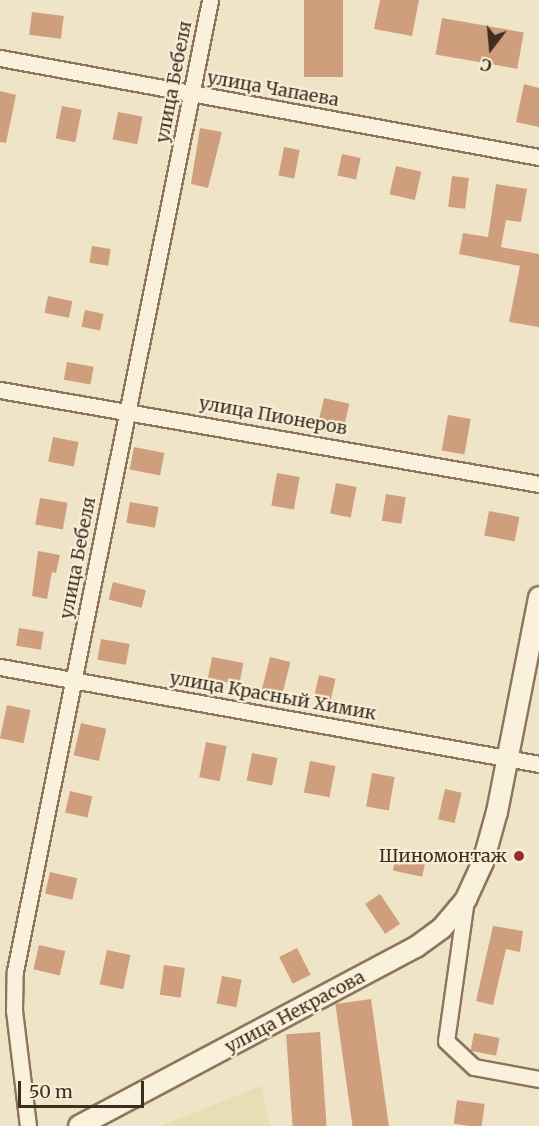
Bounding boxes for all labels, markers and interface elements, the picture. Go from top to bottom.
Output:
north arrow [461,18,521,78]
street label: улица Бебеля [152,19,196,145]
text: С [478,54,494,76]
street label: улица Чапаева [205,67,341,111]
street label: улица Пионеров [197,392,349,440]
street label: улица Бебеля [56,495,100,621]
street label: улица Красный Химик [168,667,378,725]
place label: Шиномонтаж [379,845,507,867]
marker: Шиномонтаж [512,849,526,863]
street label: улица Некрасова [221,966,369,1058]
scale bar [21,1069,147,1107]
text: 50 m [29,1080,73,1103]

